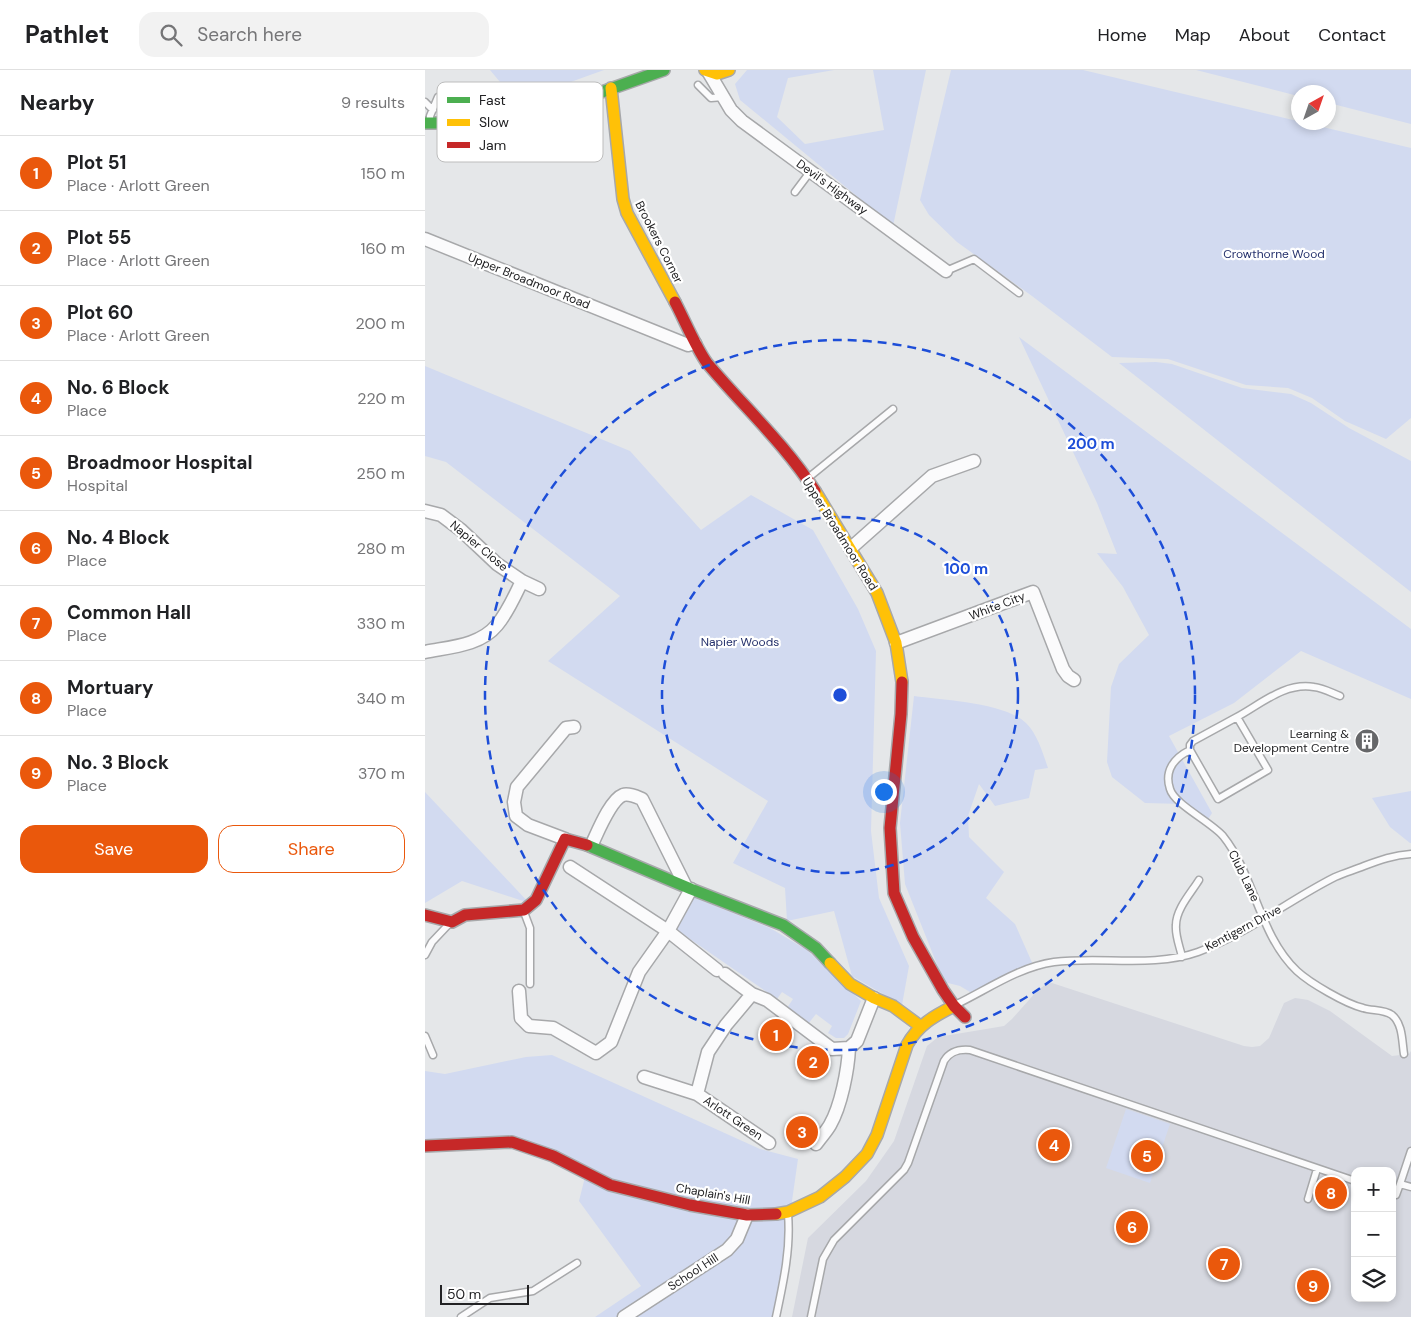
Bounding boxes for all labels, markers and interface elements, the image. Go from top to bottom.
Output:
search box [139,12,489,57]
text: Pathlet [25,19,109,50]
icon: search [157,21,185,49]
text: Search here [197,22,302,47]
text: Home [1097,23,1147,47]
text: Map [1175,23,1211,47]
text: About [1239,23,1290,47]
text: Contact [1318,23,1386,47]
legend [437,82,603,162]
north arrow [1291,85,1336,130]
text: Nearby [20,89,94,117]
text: Fast [479,91,506,109]
text: 9 results [341,92,405,113]
text: Slow [479,113,509,131]
text: Jam [479,136,506,154]
text: Plot 51 [67,150,126,175]
street label: Devil's Highway [793,156,871,218]
text: 1 [33,163,39,184]
text: 150 m [361,163,405,184]
text: Place · Arlott Green [67,175,210,196]
street label: Brookers Corner [631,198,687,286]
text: Plot 55 [67,225,131,250]
text: 2 [31,238,41,259]
text: 160 m [361,238,405,259]
park label: Crowthorne Wood [1223,246,1325,262]
street label: Upper Broadmoor Road [466,249,592,313]
text: Place · Arlott Green [67,250,210,271]
text: Plot 60 [67,300,133,325]
text: 3 [31,313,41,334]
text: 200 m [356,313,405,334]
text: Place · Arlott Green [67,325,210,346]
text: No. 6 Block [67,375,170,400]
text: 4 [31,388,41,409]
text: 220 m [357,388,405,409]
text: Place [67,400,107,421]
text: 200 m [1067,434,1115,454]
text: Broadmoor Hospital [67,450,253,475]
text: 5 [31,463,41,484]
text: 250 m [357,463,405,484]
street label: Upper Broadmoor Road [799,474,881,594]
text: Hospital [67,475,128,496]
street label: Napier Close [447,517,511,575]
text: No. 4 Block [67,525,170,550]
text: 6 [31,538,41,559]
text: 280 m [357,538,405,559]
text: Place [67,550,107,571]
text: 100 m [944,559,988,579]
street label: White City [967,588,1028,624]
text: Common Hall [67,600,191,625]
text: 7 [32,613,40,634]
text: 330 m [357,613,405,634]
text: Place [67,625,107,646]
park label: Napier Woods [701,634,779,650]
text: Mortuary [67,675,154,700]
centre of rings [831,686,849,704]
text: 8 [31,688,41,709]
text: 340 m [356,688,405,709]
text: Place [67,700,107,721]
place label: Learning & Development Centre [1234,726,1349,756]
building icon: Learning & Development Centre [1354,728,1380,754]
text: No. 3 Block [67,750,169,775]
text: 9 [31,763,41,784]
text: 370 m [358,763,405,784]
text: Place [67,775,107,796]
your location [871,779,897,805]
button: Save [20,825,208,873]
button: Share [218,825,405,873]
street label: Club Lane [1225,848,1263,905]
street label: Kentigern Drive [1202,901,1284,955]
pin: 1 [760,1016,792,1054]
pin: 2 [797,1043,829,1081]
street label: Arlott Green [700,1092,766,1144]
pin: 3 [786,1113,818,1151]
pin: 4 [1038,1126,1070,1164]
pin: 5 [1131,1137,1163,1175]
map controls [1351,1167,1396,1302]
button: + [1351,1167,1396,1212]
pin: 8 [1315,1174,1347,1212]
street label: Chaplain's Hill [674,1180,752,1208]
pin: 6 [1116,1208,1148,1246]
button: − [1351,1212,1396,1257]
pin: 7 [1208,1245,1240,1283]
street label: School Hill [665,1250,721,1294]
button: layers [1351,1257,1396,1302]
pin: 9 [1297,1267,1329,1305]
scale bar [440,1282,529,1305]
text: 50 m [447,1285,481,1303]

